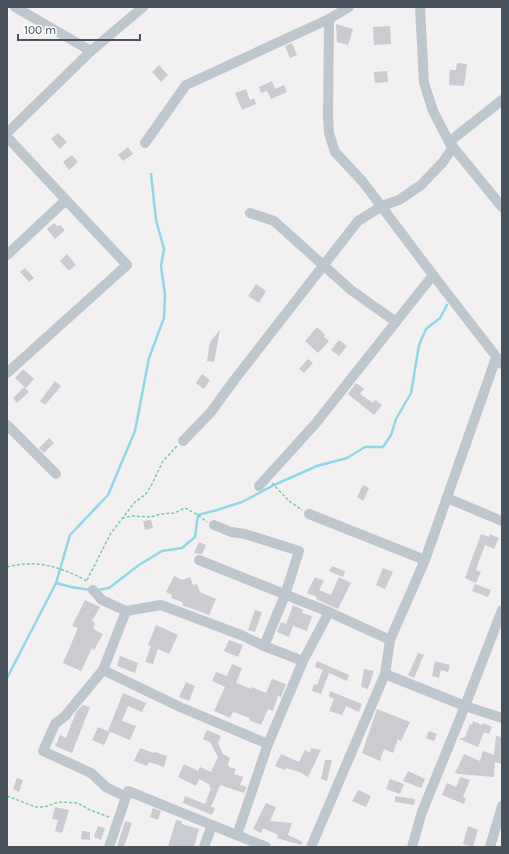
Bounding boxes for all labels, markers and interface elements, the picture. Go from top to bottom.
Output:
scale bar [18,16,140,42]
text: 100 m [24,23,56,37]

